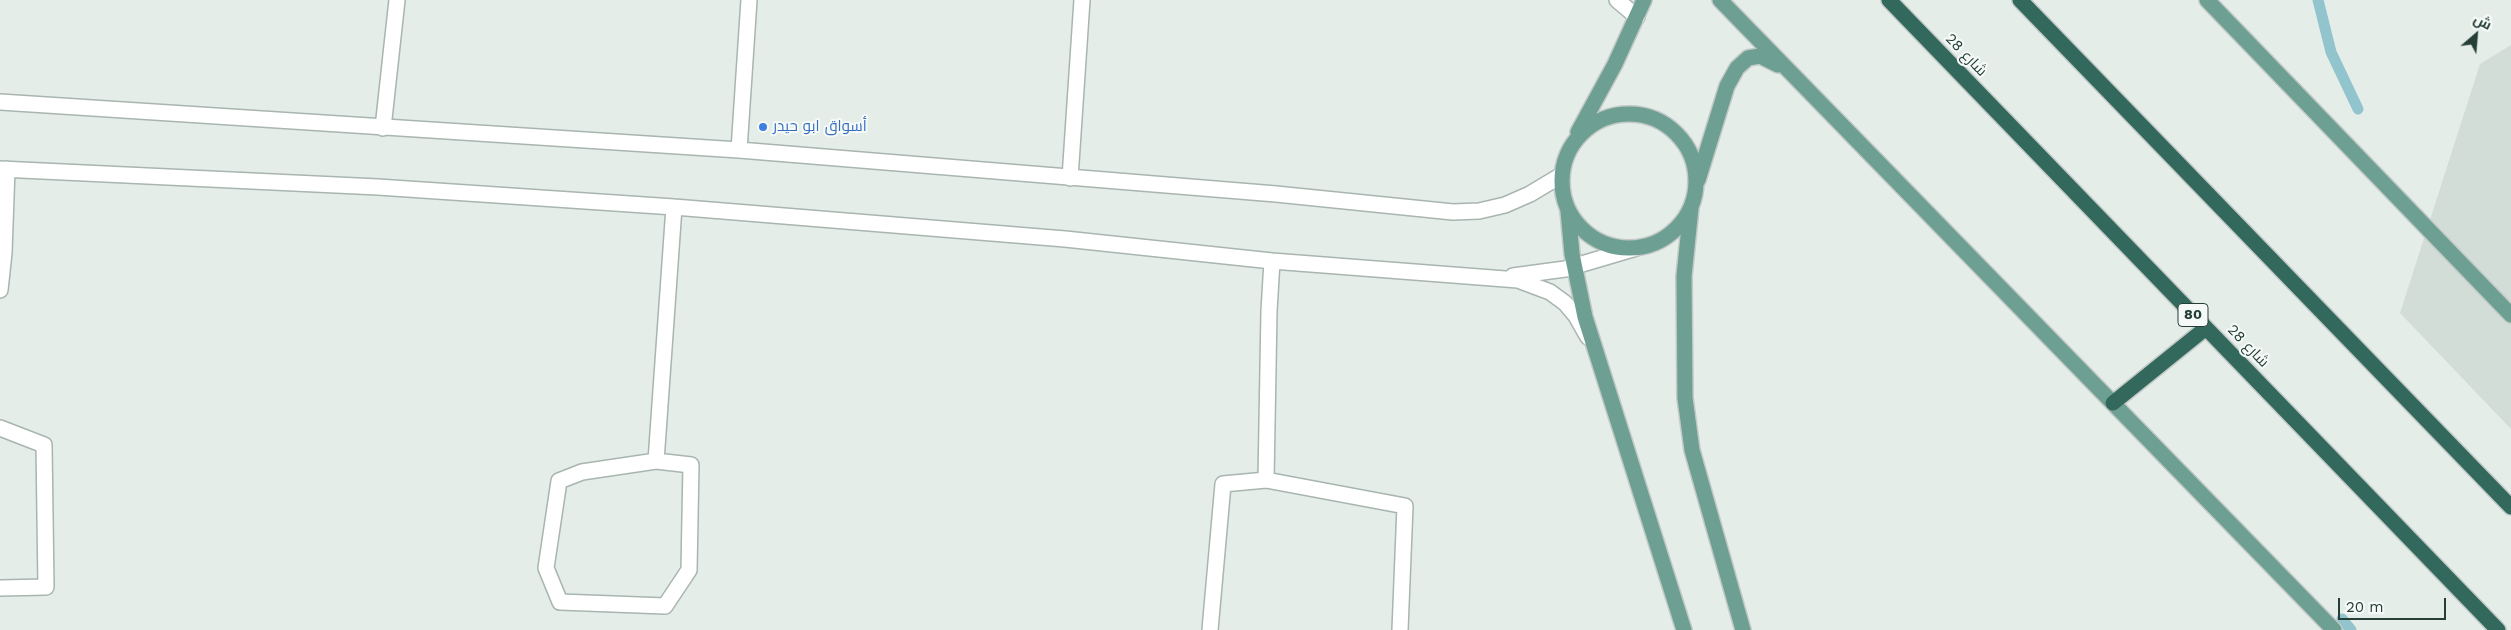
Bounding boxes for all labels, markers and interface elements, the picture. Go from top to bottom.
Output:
north arrow [2451,10,2501,60]
text: ش [2471,10,2494,33]
street label: شارع 28 [1941,30,1991,80]
place label: أسواق ابو حيدر [773,118,867,136]
marker: أسواق ابو حيدر [757,121,769,133]
road number: 80 [2178,304,2208,326]
street label: شارع 28 [2223,321,2273,371]
scale bar [2341,588,2448,620]
text: 20 m [2346,598,2384,616]

